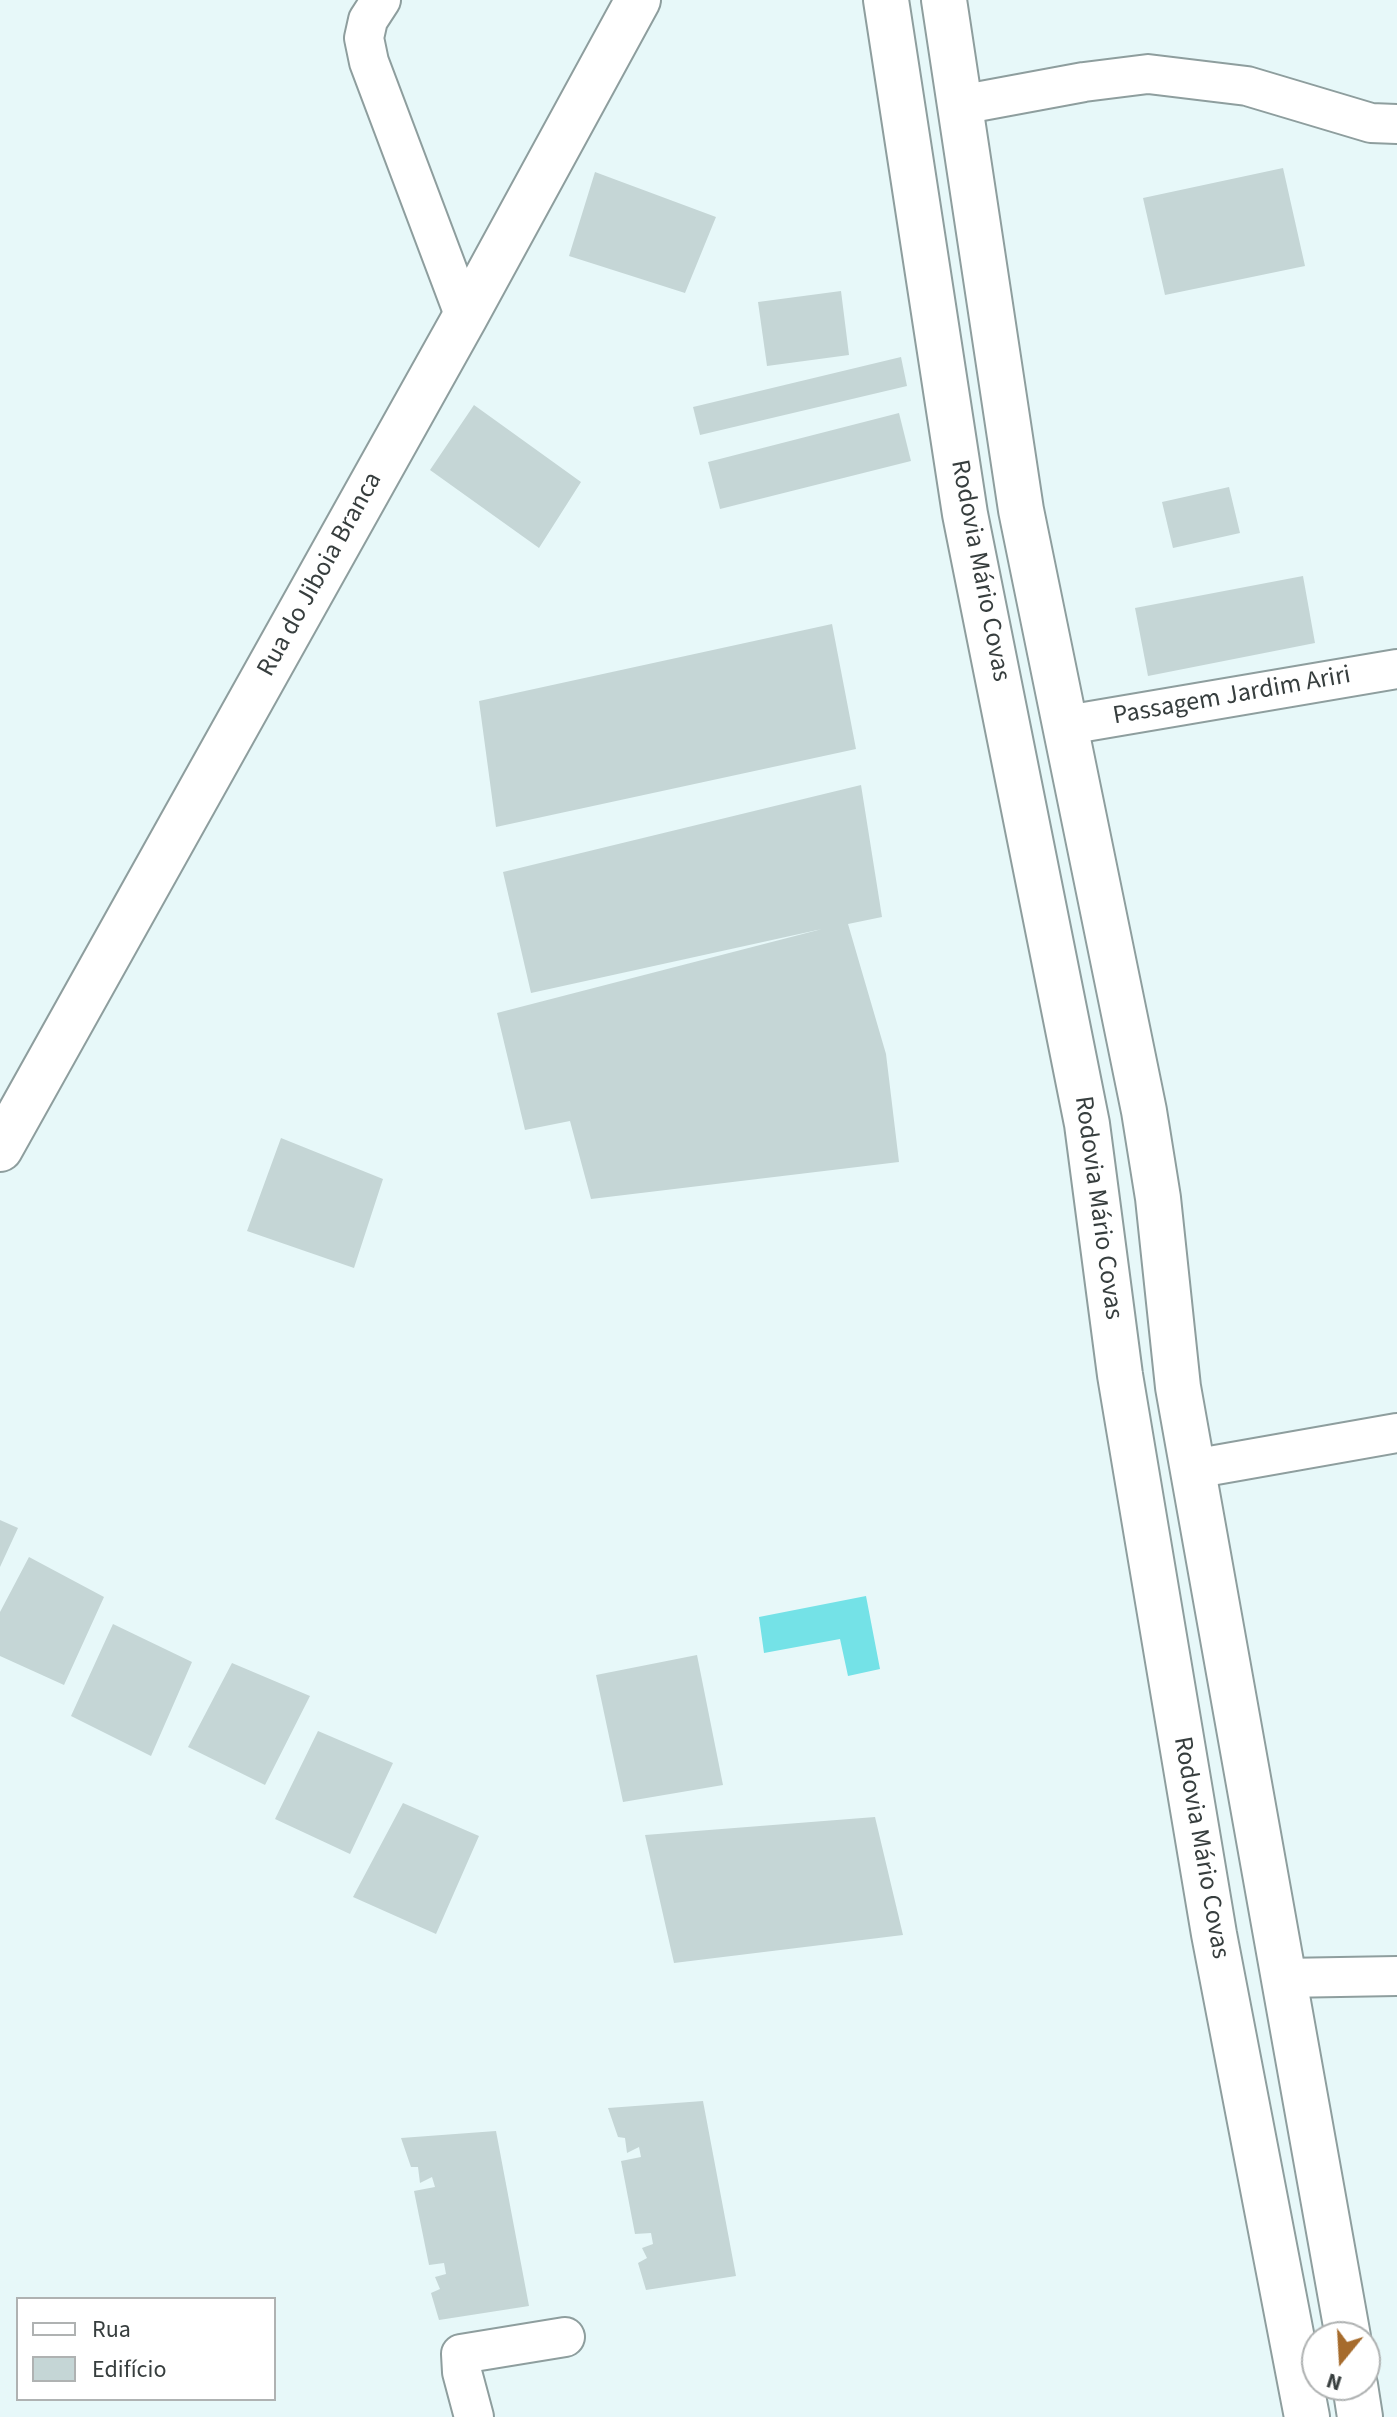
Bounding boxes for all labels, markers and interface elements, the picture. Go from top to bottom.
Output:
street label: Rodovia Mário Covas [942,458,1016,684]
street label: Rua do Jiboia Branca [252,467,390,683]
street label: Passagem Jardim Ariri [1111,661,1353,733]
street label: Rodovia Mário Covas [1066,1094,1128,1322]
street label: Rodovia Mário Covas [1165,1734,1235,1962]
legend [16,2297,276,2401]
text: Rua [92,2312,131,2347]
north arrow [1301,2321,1381,2401]
text: Edifício [92,2352,166,2387]
text: N [1322,2364,1346,2399]

